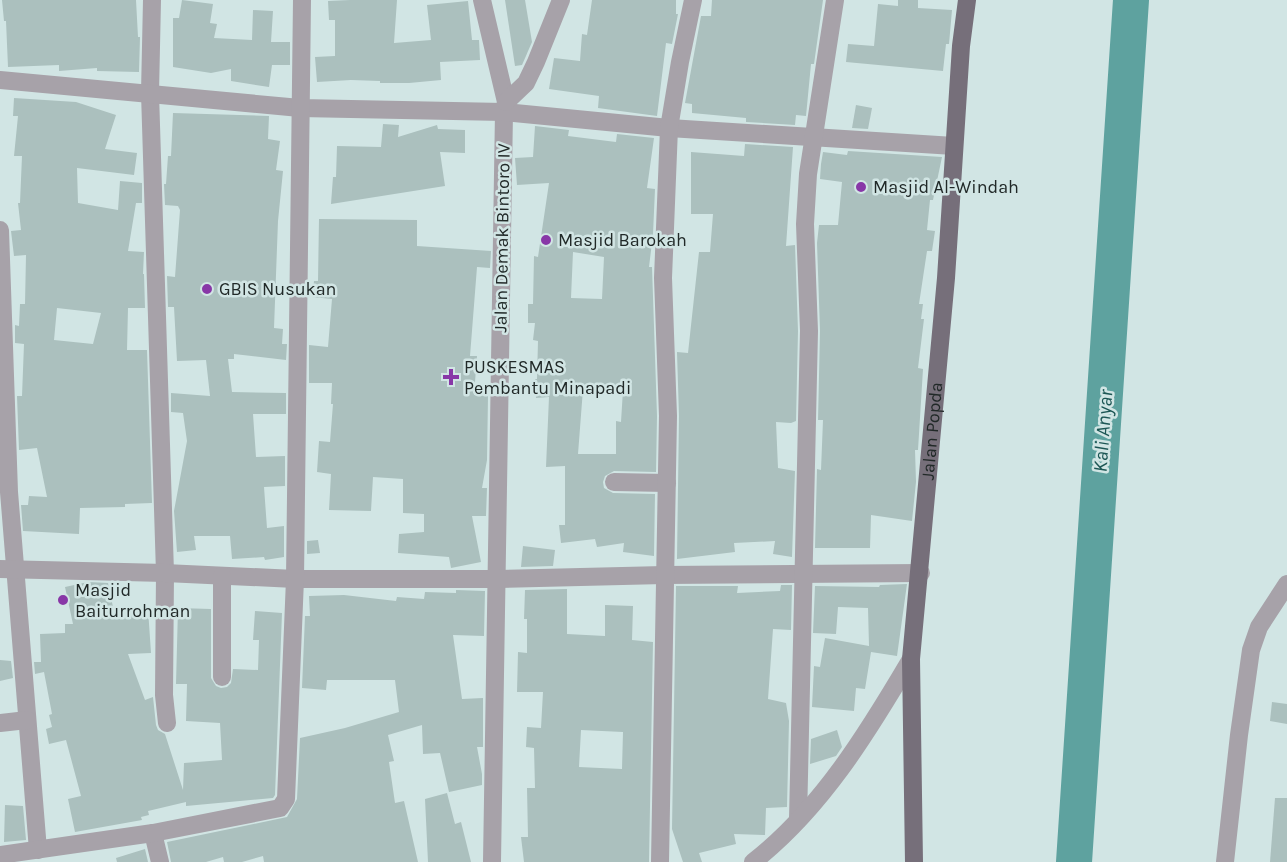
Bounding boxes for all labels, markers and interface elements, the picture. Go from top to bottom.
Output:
street label: Jalan Demak Bintoro IV [489,143,515,333]
place label: Masjid Al-Windah [873,176,1019,198]
marker: Masjid Al-Windah [854,180,868,194]
place label: Masjid Barokah [558,229,687,251]
marker: Masjid Barokah [539,233,553,247]
place label: GBIS Nusukan [219,278,336,300]
marker: GBIS Nusukan [200,282,214,296]
place label: PUSKESMAS Pembantu Minapadi [464,356,631,399]
marker: PUSKESMAS Pembantu Minapadi [442,368,460,386]
street label: Jalan Popda [916,381,947,481]
water label: Kali Anyar [1089,388,1117,473]
place label: Masjid Baiturrohman [75,579,190,622]
marker: Masjid Baiturrohman [56,593,70,607]

